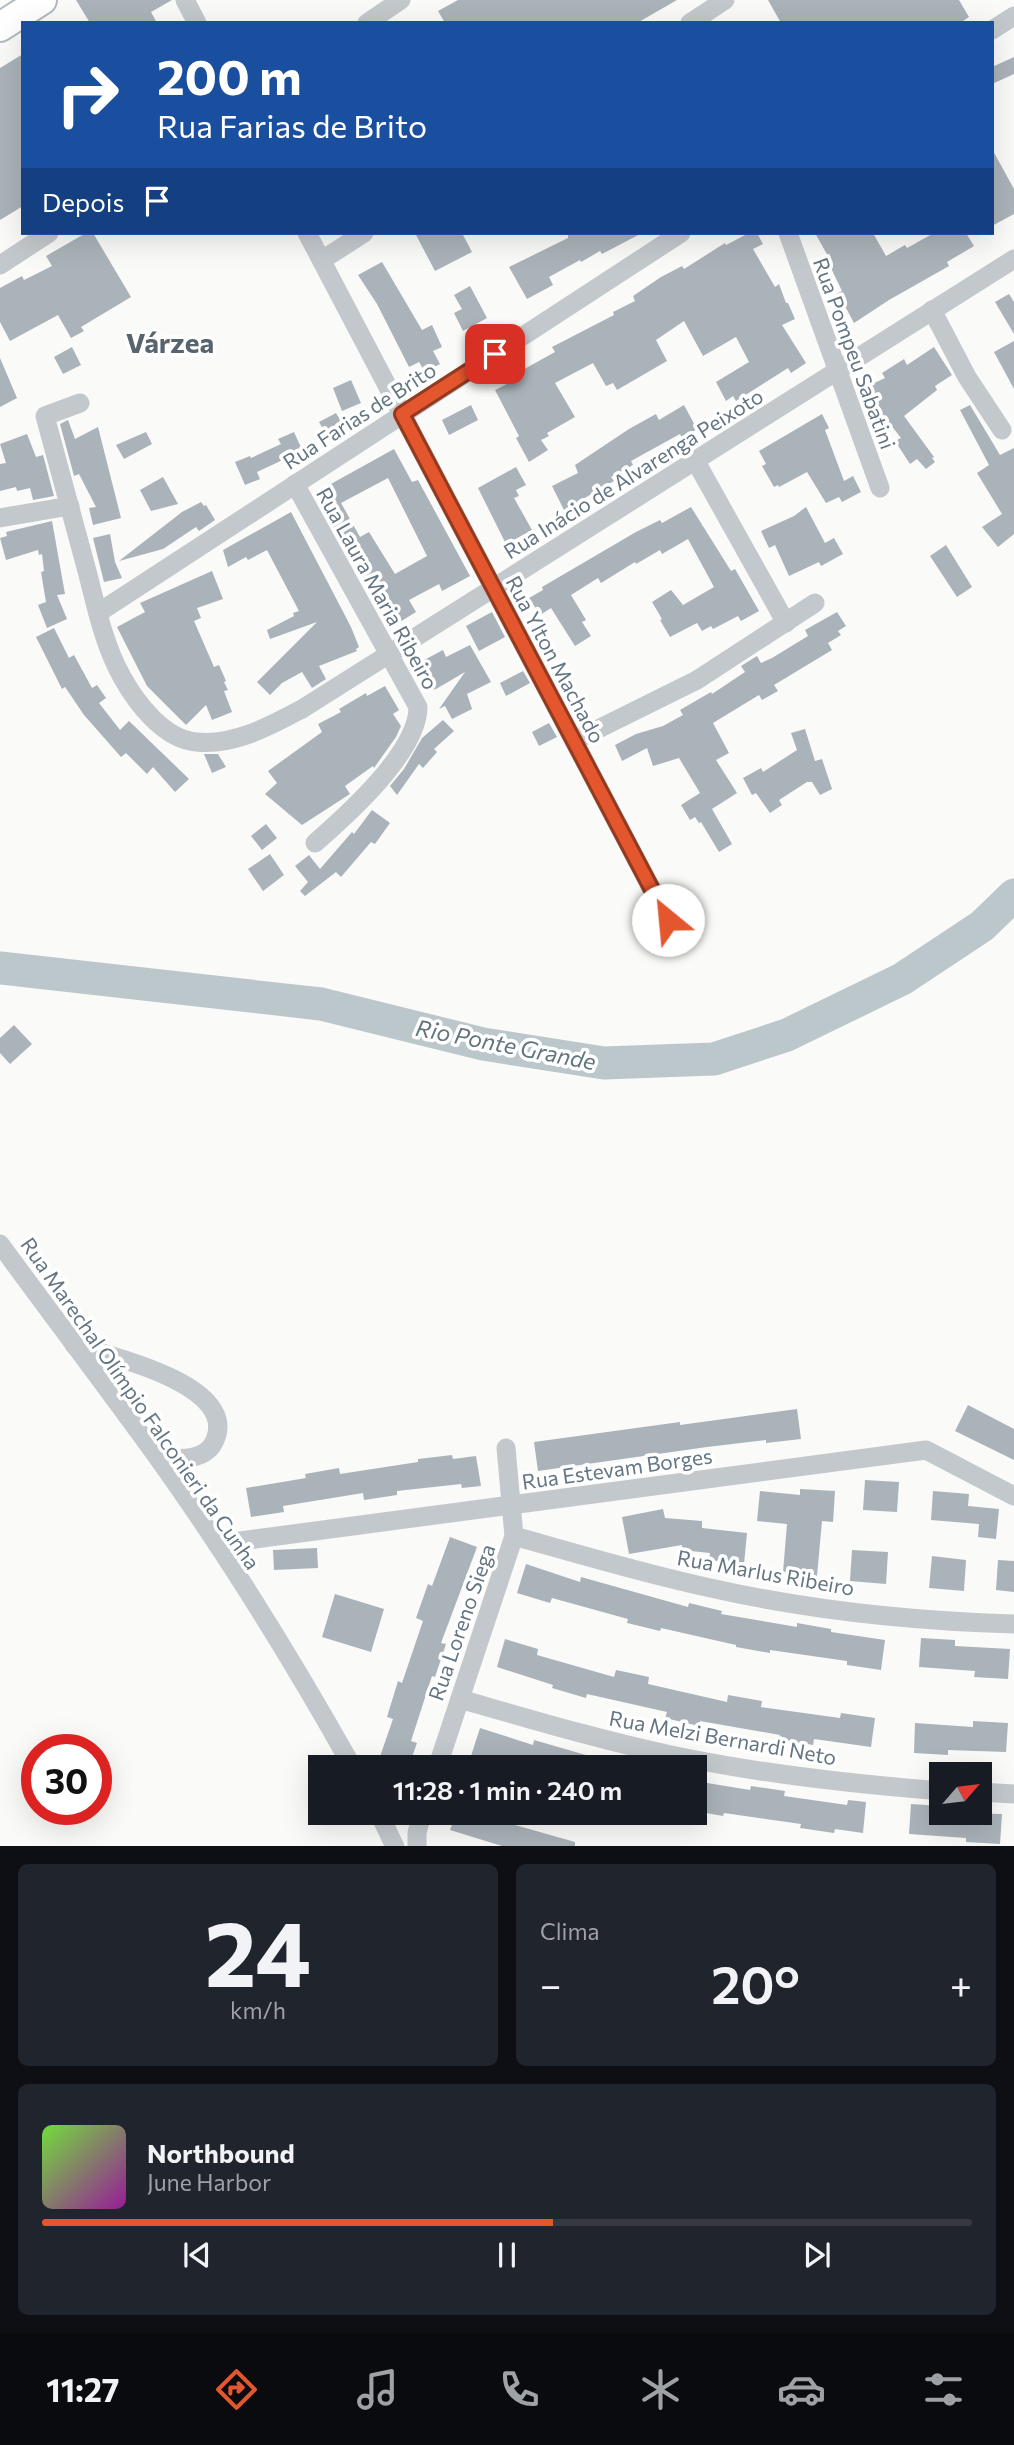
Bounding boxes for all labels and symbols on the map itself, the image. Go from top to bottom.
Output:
street label: Rua Pompeu Sabatini [809,254,901,452]
pin [465,324,525,384]
district label: Várzea [126,325,214,359]
street label: Rua Farias de Brito [278,356,440,474]
street label: Rua Inácio de Alvarenga Peixoto [499,383,767,563]
street label: Rua Laura Maria Ribeiro [312,483,444,693]
street label: Rua Ylton Machado [501,571,611,747]
position arrow [631,883,705,957]
water label: Rio Ponte Grande [414,1013,598,1075]
street label: Rua Marechal Olímpio Falconieri da Cunha [16,1232,266,1574]
street label: Rua Estevam Borges [520,1442,714,1494]
street label: Rua Loreno Siega [422,1540,500,1704]
street label: Rua Marlus Ribeiro [675,1544,857,1600]
street label: Rua Melzi Bernardi Neto [607,1705,839,1769]
speed limit sign: 30 [21,1734,112,1825]
north arrow [929,1762,992,1825]

